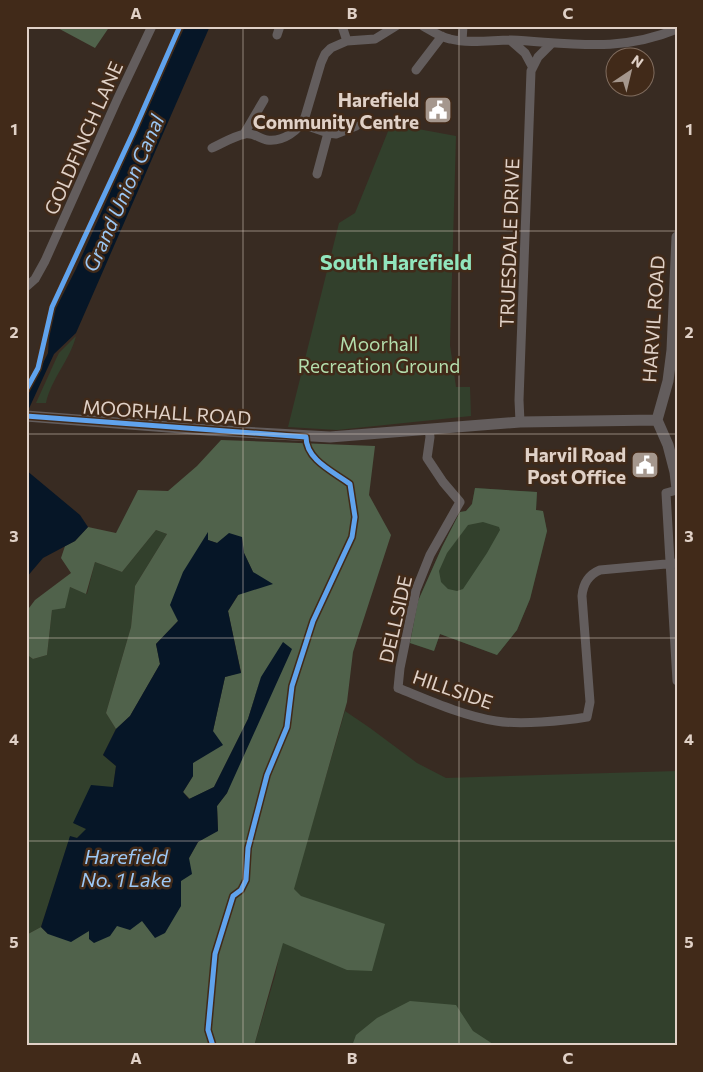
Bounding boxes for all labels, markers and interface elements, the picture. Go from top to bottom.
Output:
text: A [130,3,142,22]
text: B [347,3,358,22]
text: C [563,3,574,22]
north arrow [606,48,656,98]
text: N [629,51,647,71]
street label: GOLDFINCH LANE [39,58,127,218]
place label: Harefield Community Centre [253,88,419,133]
public building icon: Harefield Community Centre [423,95,453,125]
water label: Grand Union Canal [78,110,169,275]
text: 1 [10,119,18,138]
text: 1 [685,119,693,138]
street label: TRUESDALE DRIVE [495,158,523,328]
district label: South Harefield [320,249,472,274]
street label: HARVIL ROAD [637,255,669,383]
text: 2 [9,322,19,341]
text: 2 [684,322,694,341]
park label: Moorhall Recreation Ground [298,332,460,377]
street label: MOORHALL ROAD [82,395,252,429]
place label: Harvil Road Post Office [525,443,626,488]
public building icon: Harvil Road Post Office [630,450,660,480]
text: 3 [9,526,19,545]
text: 3 [684,526,694,545]
street label: DELLSIDE [374,573,416,665]
street label: HILLSIDE [410,665,496,713]
text: 4 [9,729,19,748]
text: 4 [684,729,694,748]
water label: Harefield No. 1 Lake [81,844,172,891]
text: 5 [9,932,19,951]
text: 5 [684,932,694,951]
text: A [130,1048,142,1067]
text: B [347,1048,358,1067]
text: C [563,1048,574,1067]

